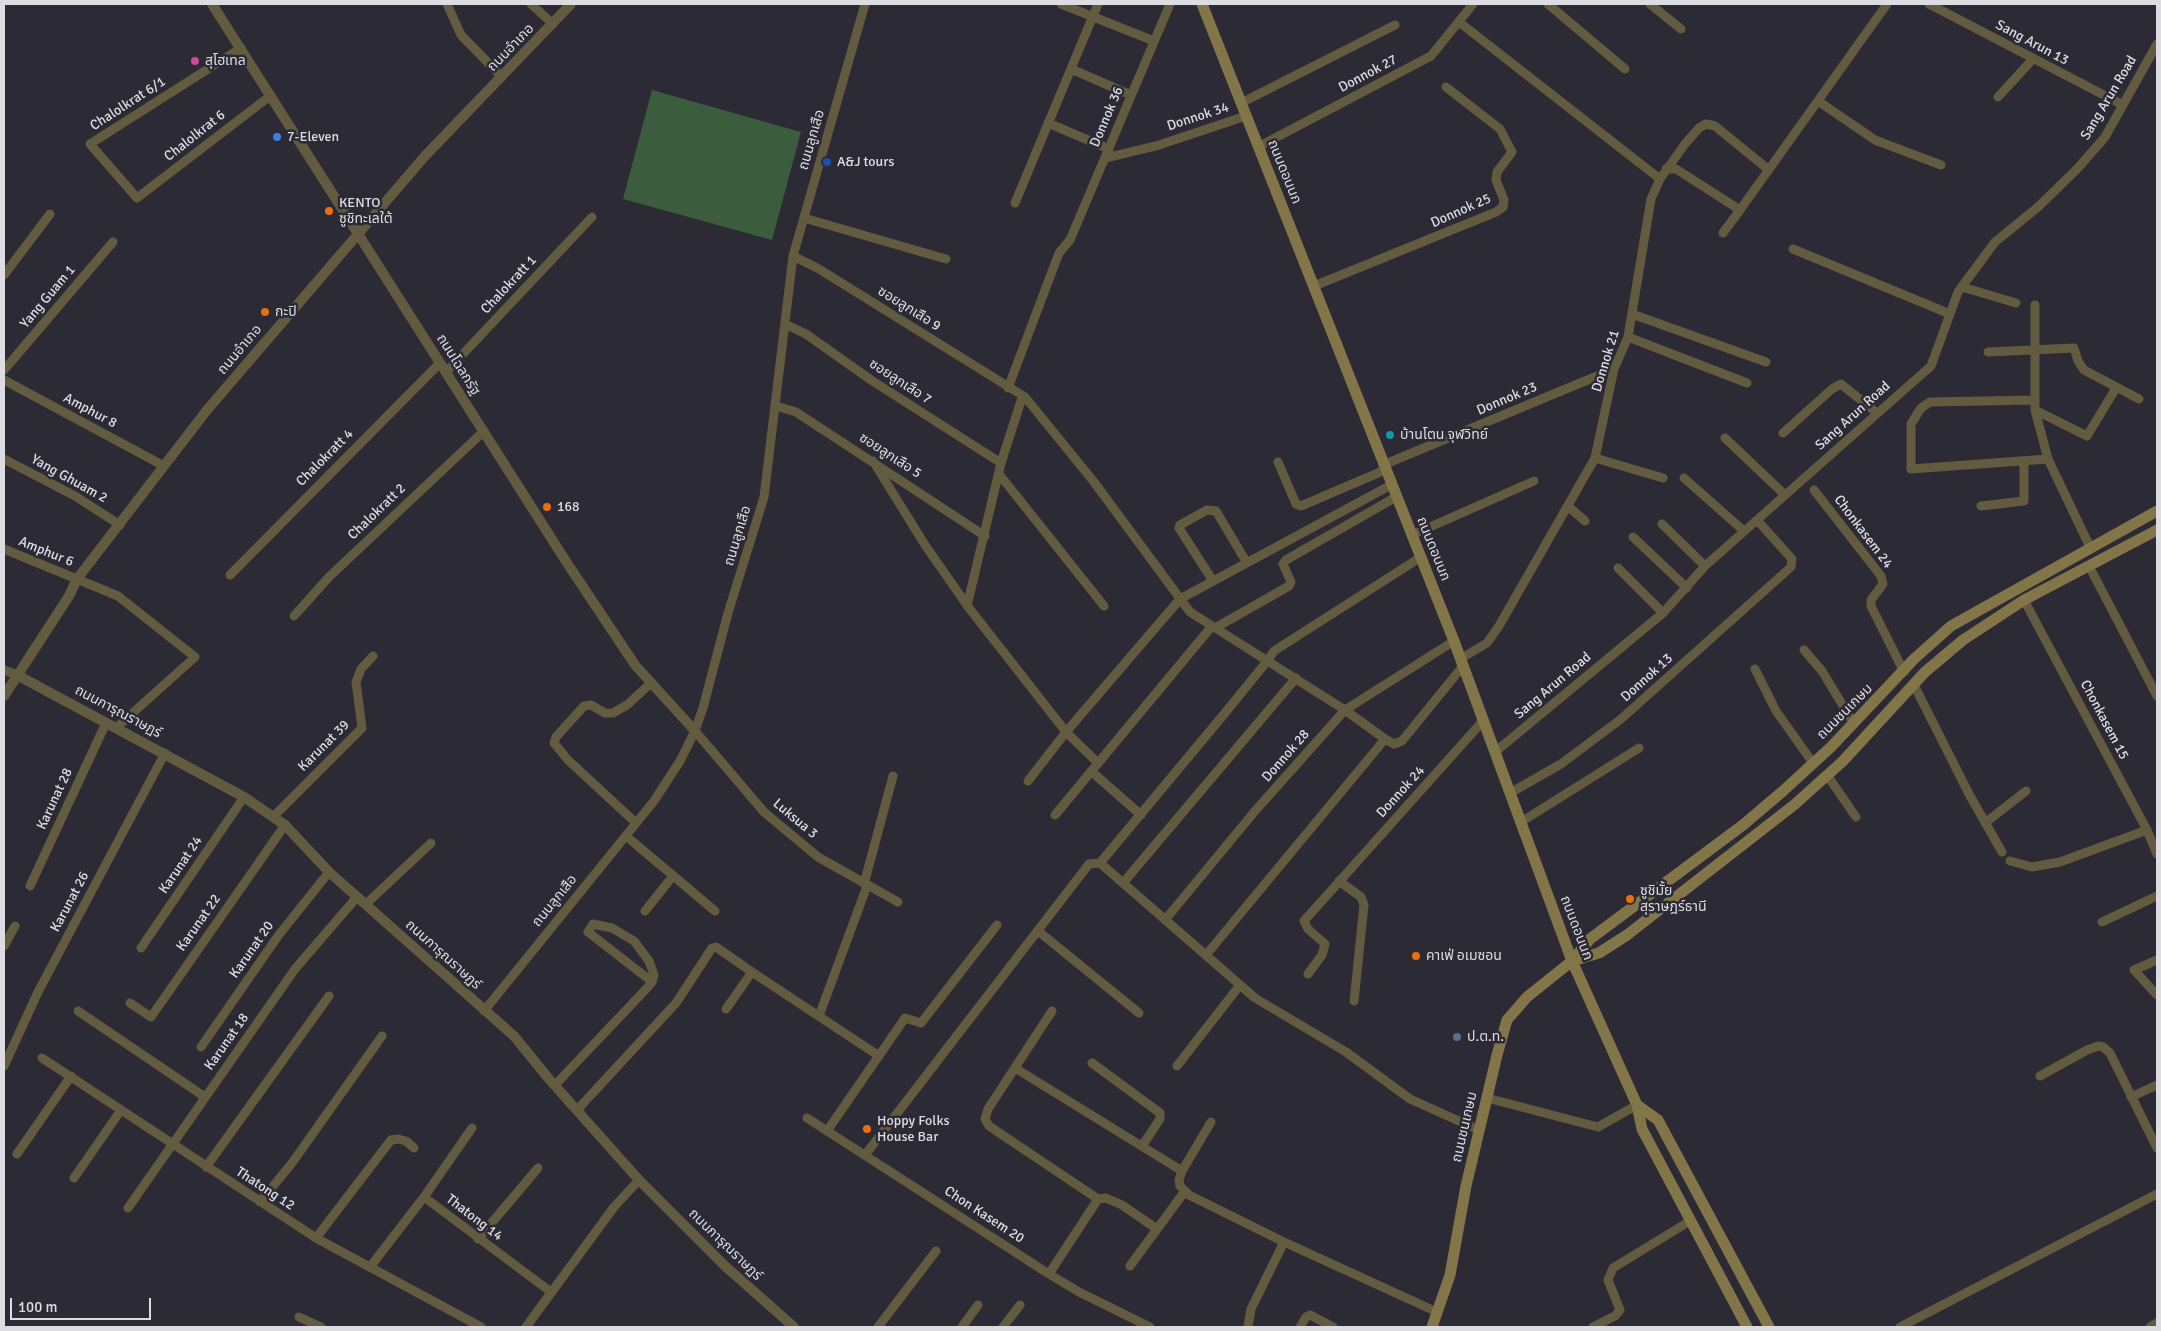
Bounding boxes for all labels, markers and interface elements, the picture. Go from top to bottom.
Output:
street label: Sang Arun 13 [1993,17,2071,69]
street label: ถนนอำเภอ [484,21,538,75]
street label: Donnok 27 [1336,52,1400,96]
place label: สุโฮเทล [205,53,246,69]
street label: Sang Arun Road [2077,53,2141,143]
marker: สุโฮเทล [189,55,201,67]
street label: Chalolkrat 6/1 [87,73,169,135]
street label: Donnok 36 [1087,84,1127,150]
street label: Donnok 34 [1165,99,1231,135]
street label: Chalolkrat 6 [161,107,229,165]
street label: ถนนลูกเสือ [795,108,829,172]
place label: 7-Eleven [287,129,339,145]
marker: 7-Eleven [271,131,283,143]
street label: ถนนดอนนก [1264,137,1304,207]
place label: A&J tours [837,154,894,170]
marker: A&J tours [821,156,833,168]
street label: Donnok 25 [1428,190,1494,232]
place label: KENTO ซูชิทะเลใต้ [339,195,393,228]
marker: KENTO ซูชิทะเลใต้ [323,205,335,217]
street label: Chalokratt 1 [478,252,540,318]
street label: Yang Guam 1 [17,262,79,332]
street label: ซอยลูกเสือ 9 [874,283,944,335]
place label: กะปิ [275,304,297,320]
marker: กะปิ [259,306,271,318]
street label: ถนนอำเภอ [214,322,266,378]
street label: Donnok 21 [1589,328,1623,394]
street label: ถนนโฉลกรัฐ [433,331,483,399]
street label: ซอยลูกเสือ 7 [866,356,934,408]
street label: Sang Arun Road [1812,378,1894,454]
street label: Donnok 23 [1474,379,1540,419]
street label: Amphur 8 [60,390,120,432]
street label: Chalokratt 4 [293,426,357,490]
place label: บ้านโตน จุฬวิทย์ [1400,427,1488,443]
marker: บ้านโตน จุฬวิทย์ [1384,429,1396,441]
street label: ซอยลูกเสือ 5 [856,430,924,482]
street label: Yang Ghuam 2 [28,451,110,507]
street label: Chalokratt 2 [345,480,409,544]
street label: Chonkasem 24 [1830,492,1896,572]
place label: 168 [557,499,580,515]
marker: 168 [541,501,553,513]
street label: ถนนลูกเสือ [721,504,755,568]
street label: ถนนดอนนก [1413,514,1453,584]
street label: Amphur 6 [16,533,76,571]
street label: Sang Arun Road [1511,649,1595,723]
street label: Donnok 13 [1618,650,1676,706]
street label: Chonkasem 15 [2076,677,2132,763]
street label: ถนนชนเกษม [1814,681,1876,743]
street label: ถนนการุณราษฏร์ [72,682,164,742]
street label: Karunat 39 [295,717,353,775]
street label: Donnok 28 [1259,726,1313,786]
street label: Donnok 24 [1373,763,1429,821]
street label: Karunat 28 [33,766,77,832]
street label: Luksua 3 [769,795,821,843]
street label: Karunat 24 [156,833,206,897]
street label: Karunat 26 [47,869,93,935]
street label: ถนนลูกเสือ [529,872,581,930]
place label: ซูชิมั้ย สุราษฎร์ธานี [1640,883,1707,916]
street label: Karunat 22 [173,891,225,955]
street label: ถนนดอนนก [1556,893,1596,963]
marker: ซูชิมั้ย สุราษฎร์ธานี [1624,893,1636,905]
street label: ถนนการุณราษฏร์ [402,917,484,993]
street label: Karunat 20 [226,918,278,982]
place label: คาเฟ่ อเมซอน [1426,948,1502,964]
marker: คาเฟ่ อเมซอน [1410,950,1422,962]
street label: Karunat 18 [201,1010,253,1074]
place label: ป.ต.ท. [1467,1029,1504,1045]
marker: ป.ต.ท. [1451,1031,1463,1043]
street label: ถนนชนเกษม [1449,1090,1481,1164]
place label: Hoppy Folks House Bar [877,1113,950,1146]
marker: Hoppy Folks House Bar [861,1123,873,1135]
street label: Thatong 12 [232,1164,298,1214]
street label: Chon Kasem 20 [941,1183,1027,1247]
street label: Thatong 14 [442,1191,506,1245]
street label: ถนนการุณราษฏร์ [685,1206,765,1284]
scale bar [12,1288,154,1320]
text: 100 m [18,1298,58,1316]

